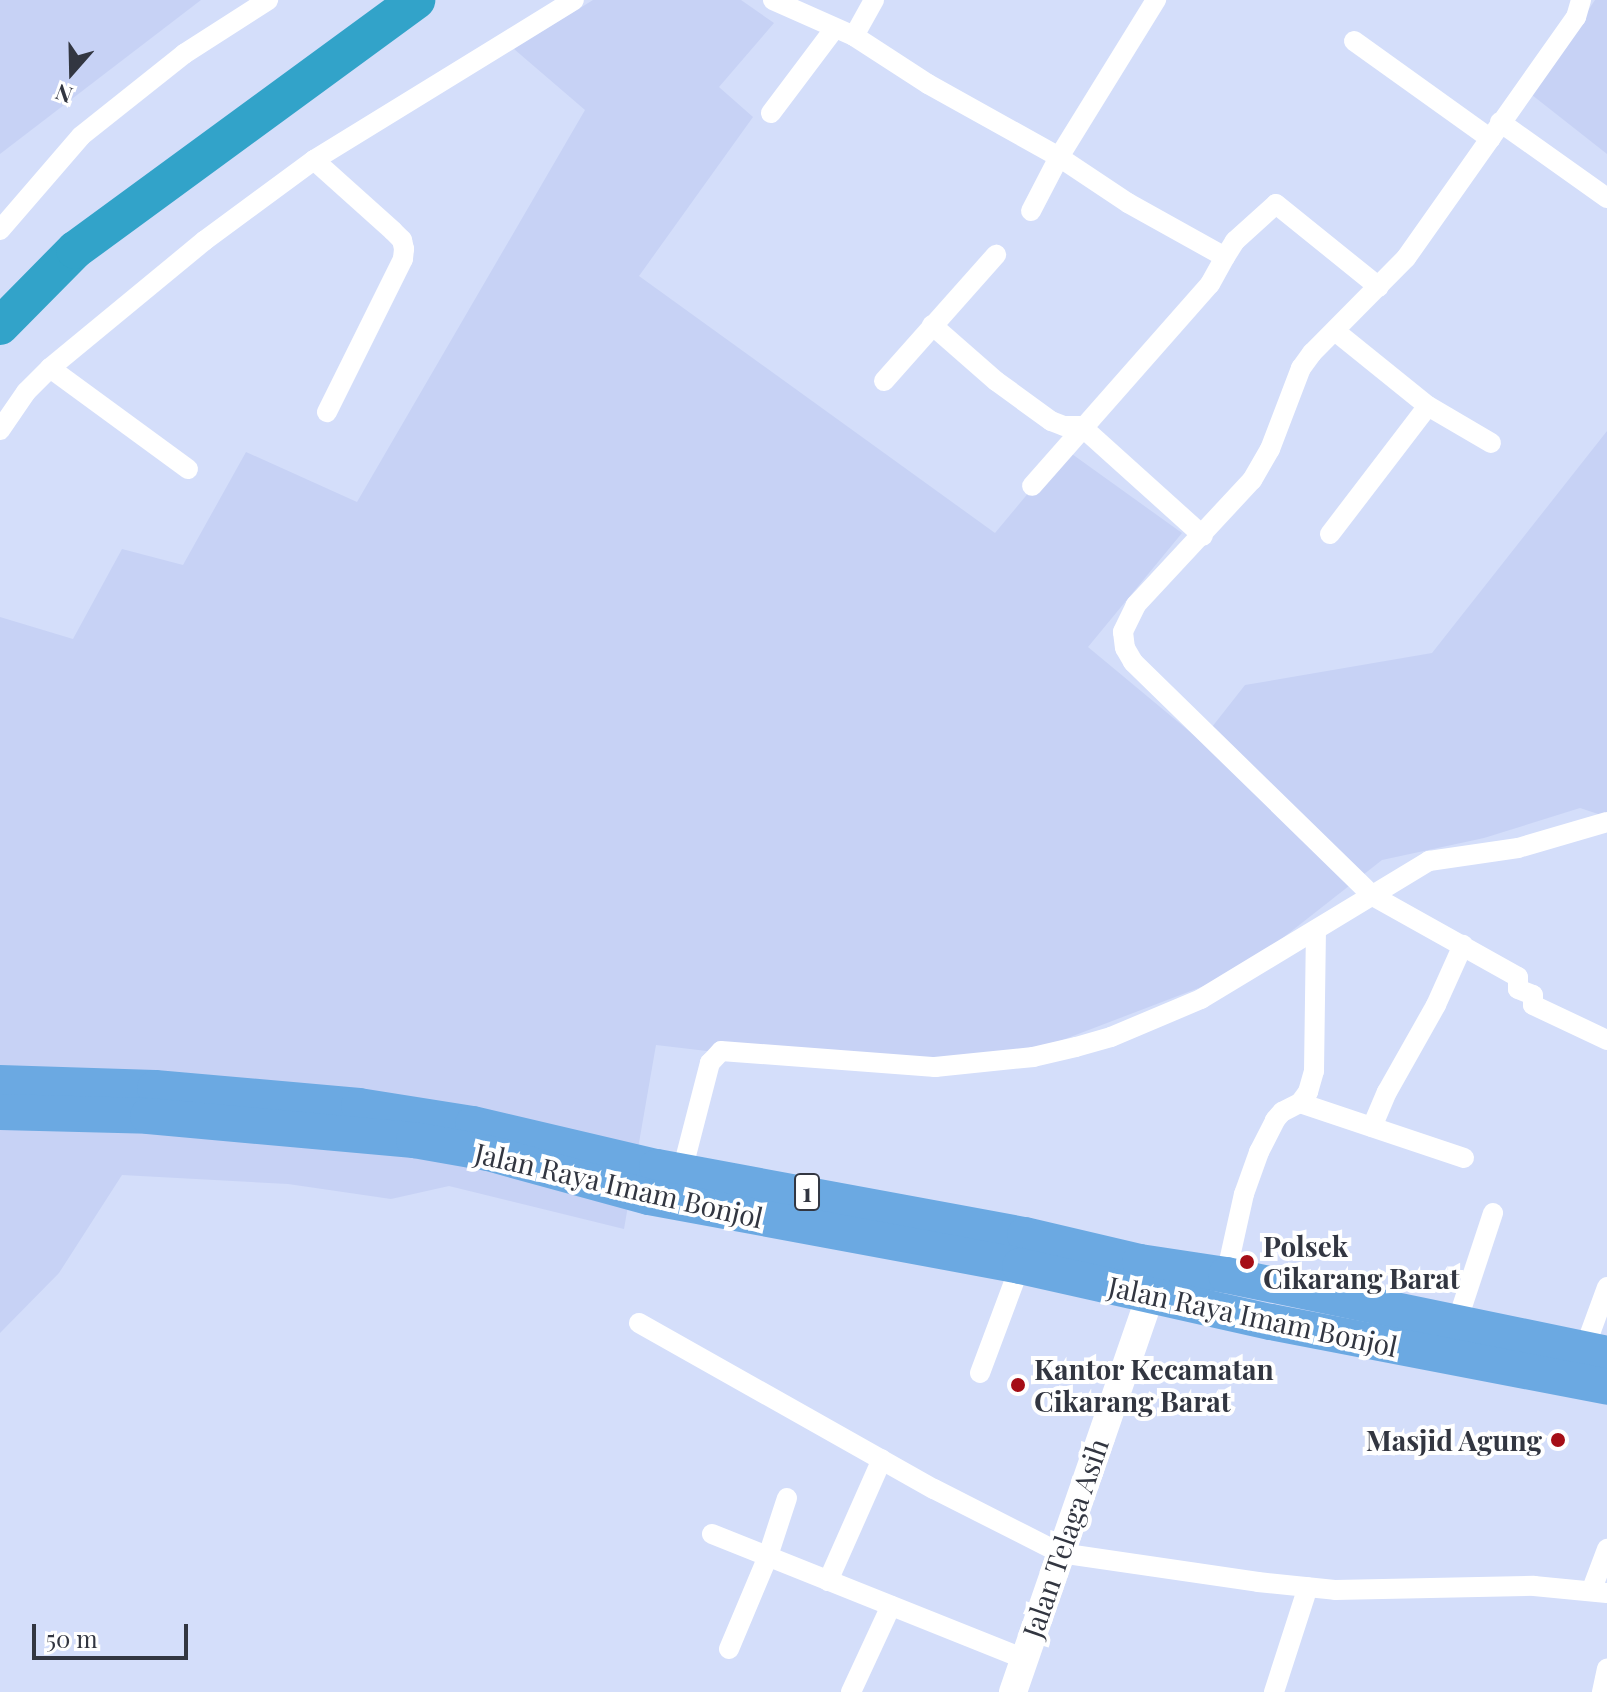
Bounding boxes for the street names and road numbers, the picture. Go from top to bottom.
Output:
street label: Jalan Raya Imam Bonjol [471,1135,767,1235]
road number: 1 [793,1170,821,1214]
street label: Jalan Raya Imam Bonjol [1105,1269,1401,1363]
street label: Jalan Telaga Asih [1015,1433,1115,1643]

